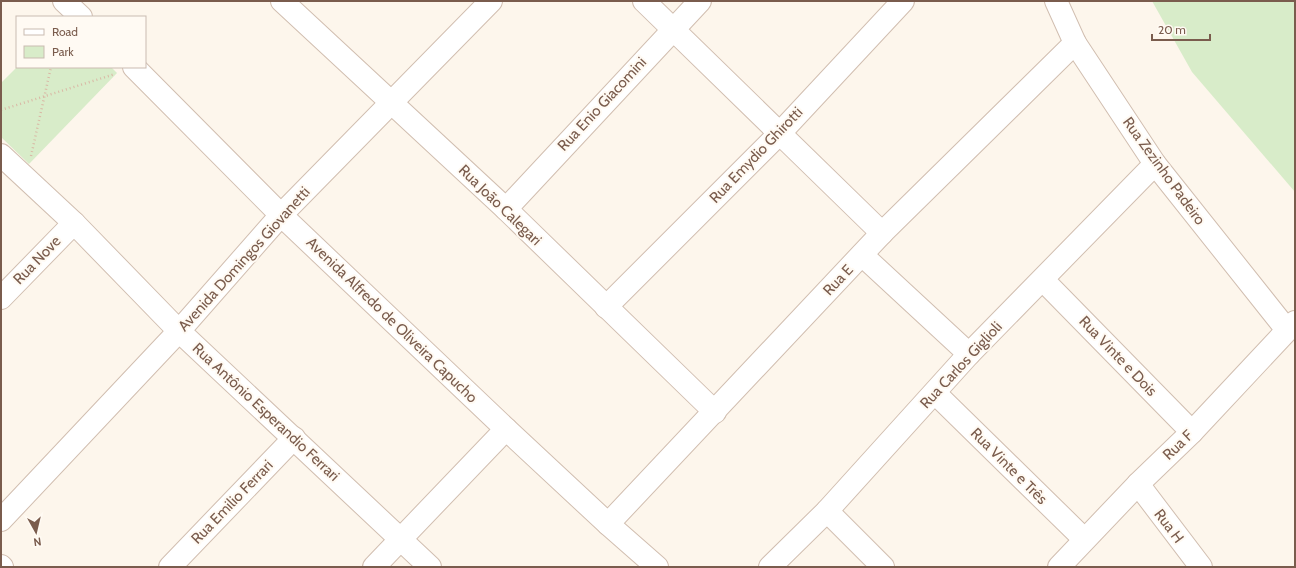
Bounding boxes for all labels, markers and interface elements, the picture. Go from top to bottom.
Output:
legend [16,16,146,68]
scale bar [1152,16,1210,42]
text: 20 m [1158,22,1186,37]
text: Road [52,24,78,39]
text: Park [52,44,74,59]
street label: Rua Enio Giacomini [554,53,650,155]
street label: Rua Emydio Ghirotti [706,103,806,207]
street label: Rua Zezinho Padeiro [1119,114,1209,228]
street label: Rua João Calegari [455,161,545,249]
street label: Avenida Domingos Giovanetti [174,183,314,335]
street label: Rua Nove [9,232,65,288]
street label: Avenida Alfredo de Oliveira Capucho [303,233,481,407]
street label: Rua E [819,261,857,299]
street label: Rua Vinte e Dois [1075,312,1161,400]
street label: Rua Carlos Giglioli [916,318,1006,412]
street label: Rua Antônio Esperandio Ferrari [189,339,343,485]
street label: Rua Vinte e Três [967,424,1051,508]
street label: Rua F [1159,426,1197,464]
street label: Rua Emilio Ferrari [187,456,277,548]
street label: Rua H [1150,505,1188,547]
north arrow [16,512,56,552]
text: N [33,534,42,549]

